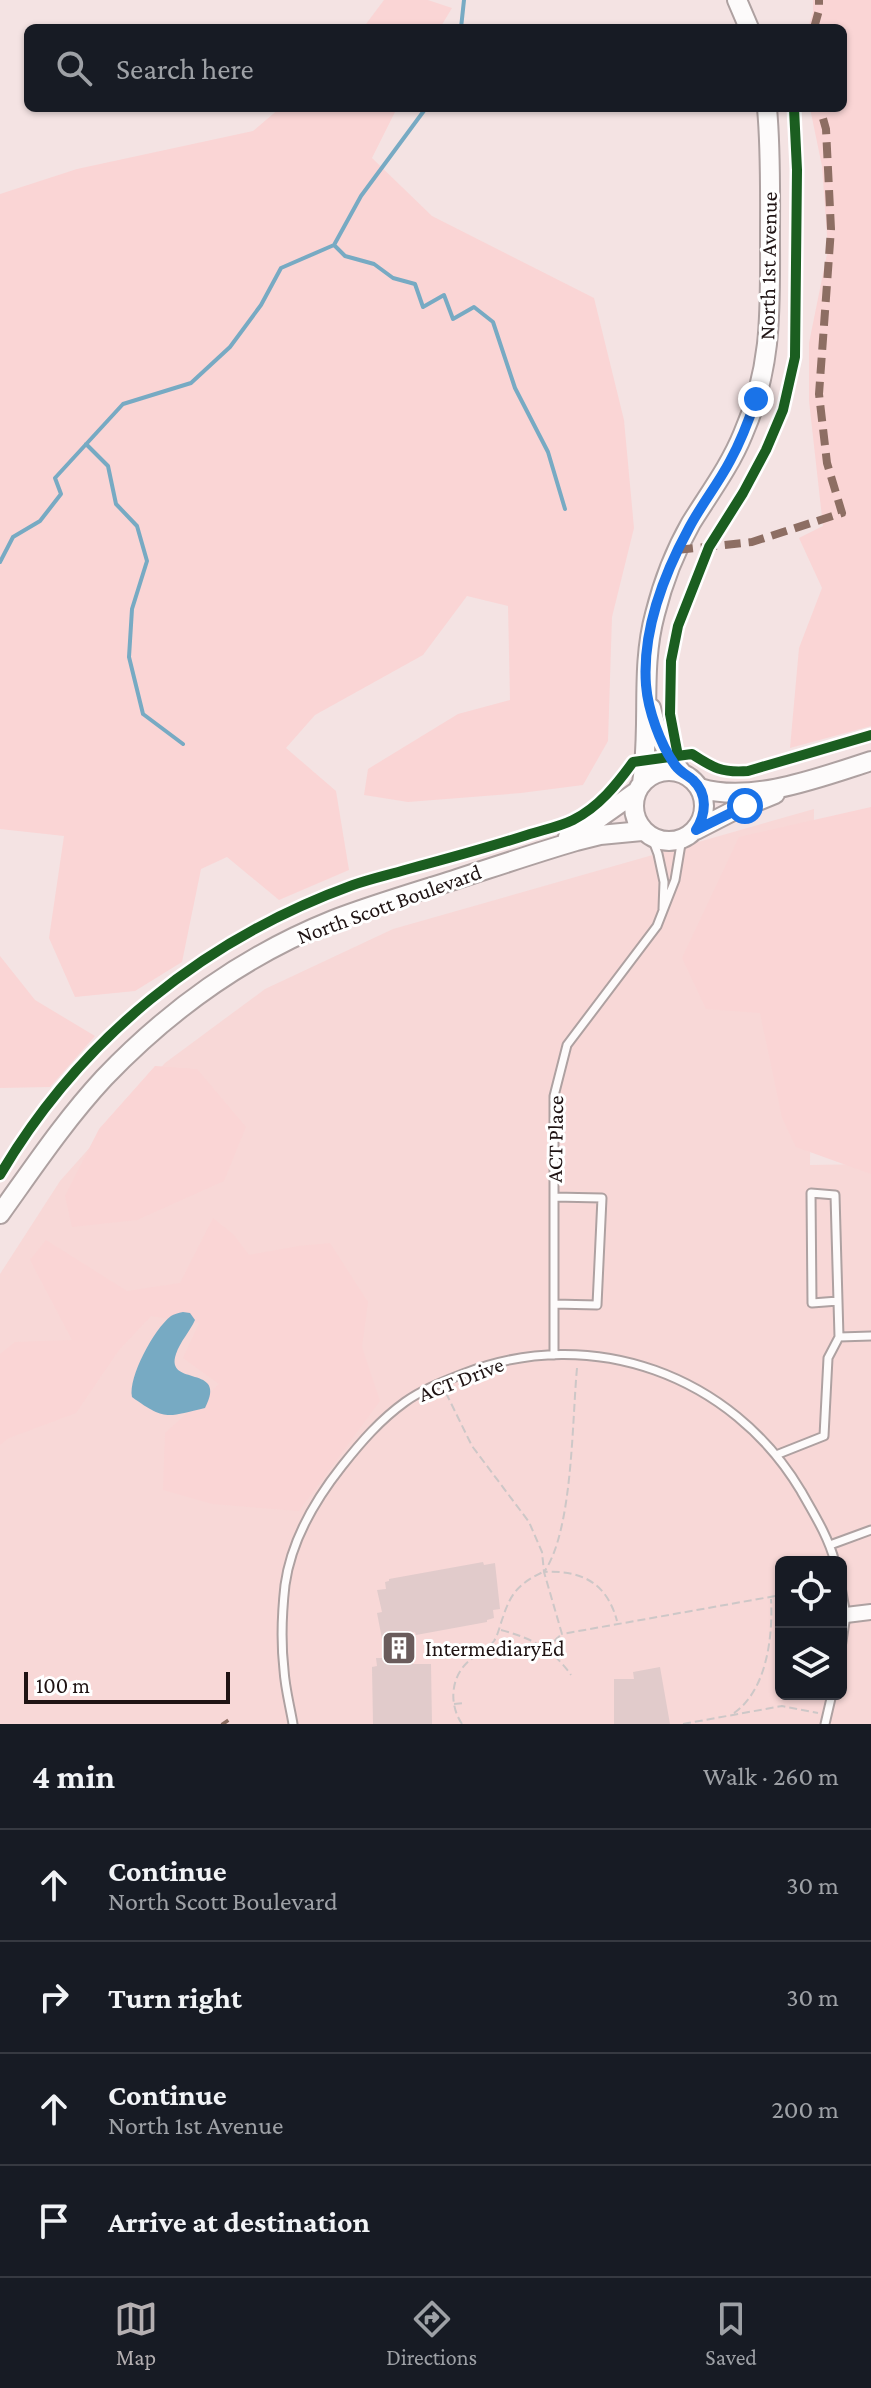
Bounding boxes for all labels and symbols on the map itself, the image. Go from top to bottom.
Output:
street label: North 1st Avenue [754,192,782,340]
route end [738,381,774,417]
route start [727,788,763,824]
street label: North Scott Boulevard [293,859,485,949]
street label: ACT Place [542,1095,568,1183]
street label: ACT Drive [415,1351,507,1407]
building icon: IntermediaryEd [380,1629,418,1667]
place label: IntermediaryEd [425,1636,565,1661]
scale bar [24,1668,230,1704]

